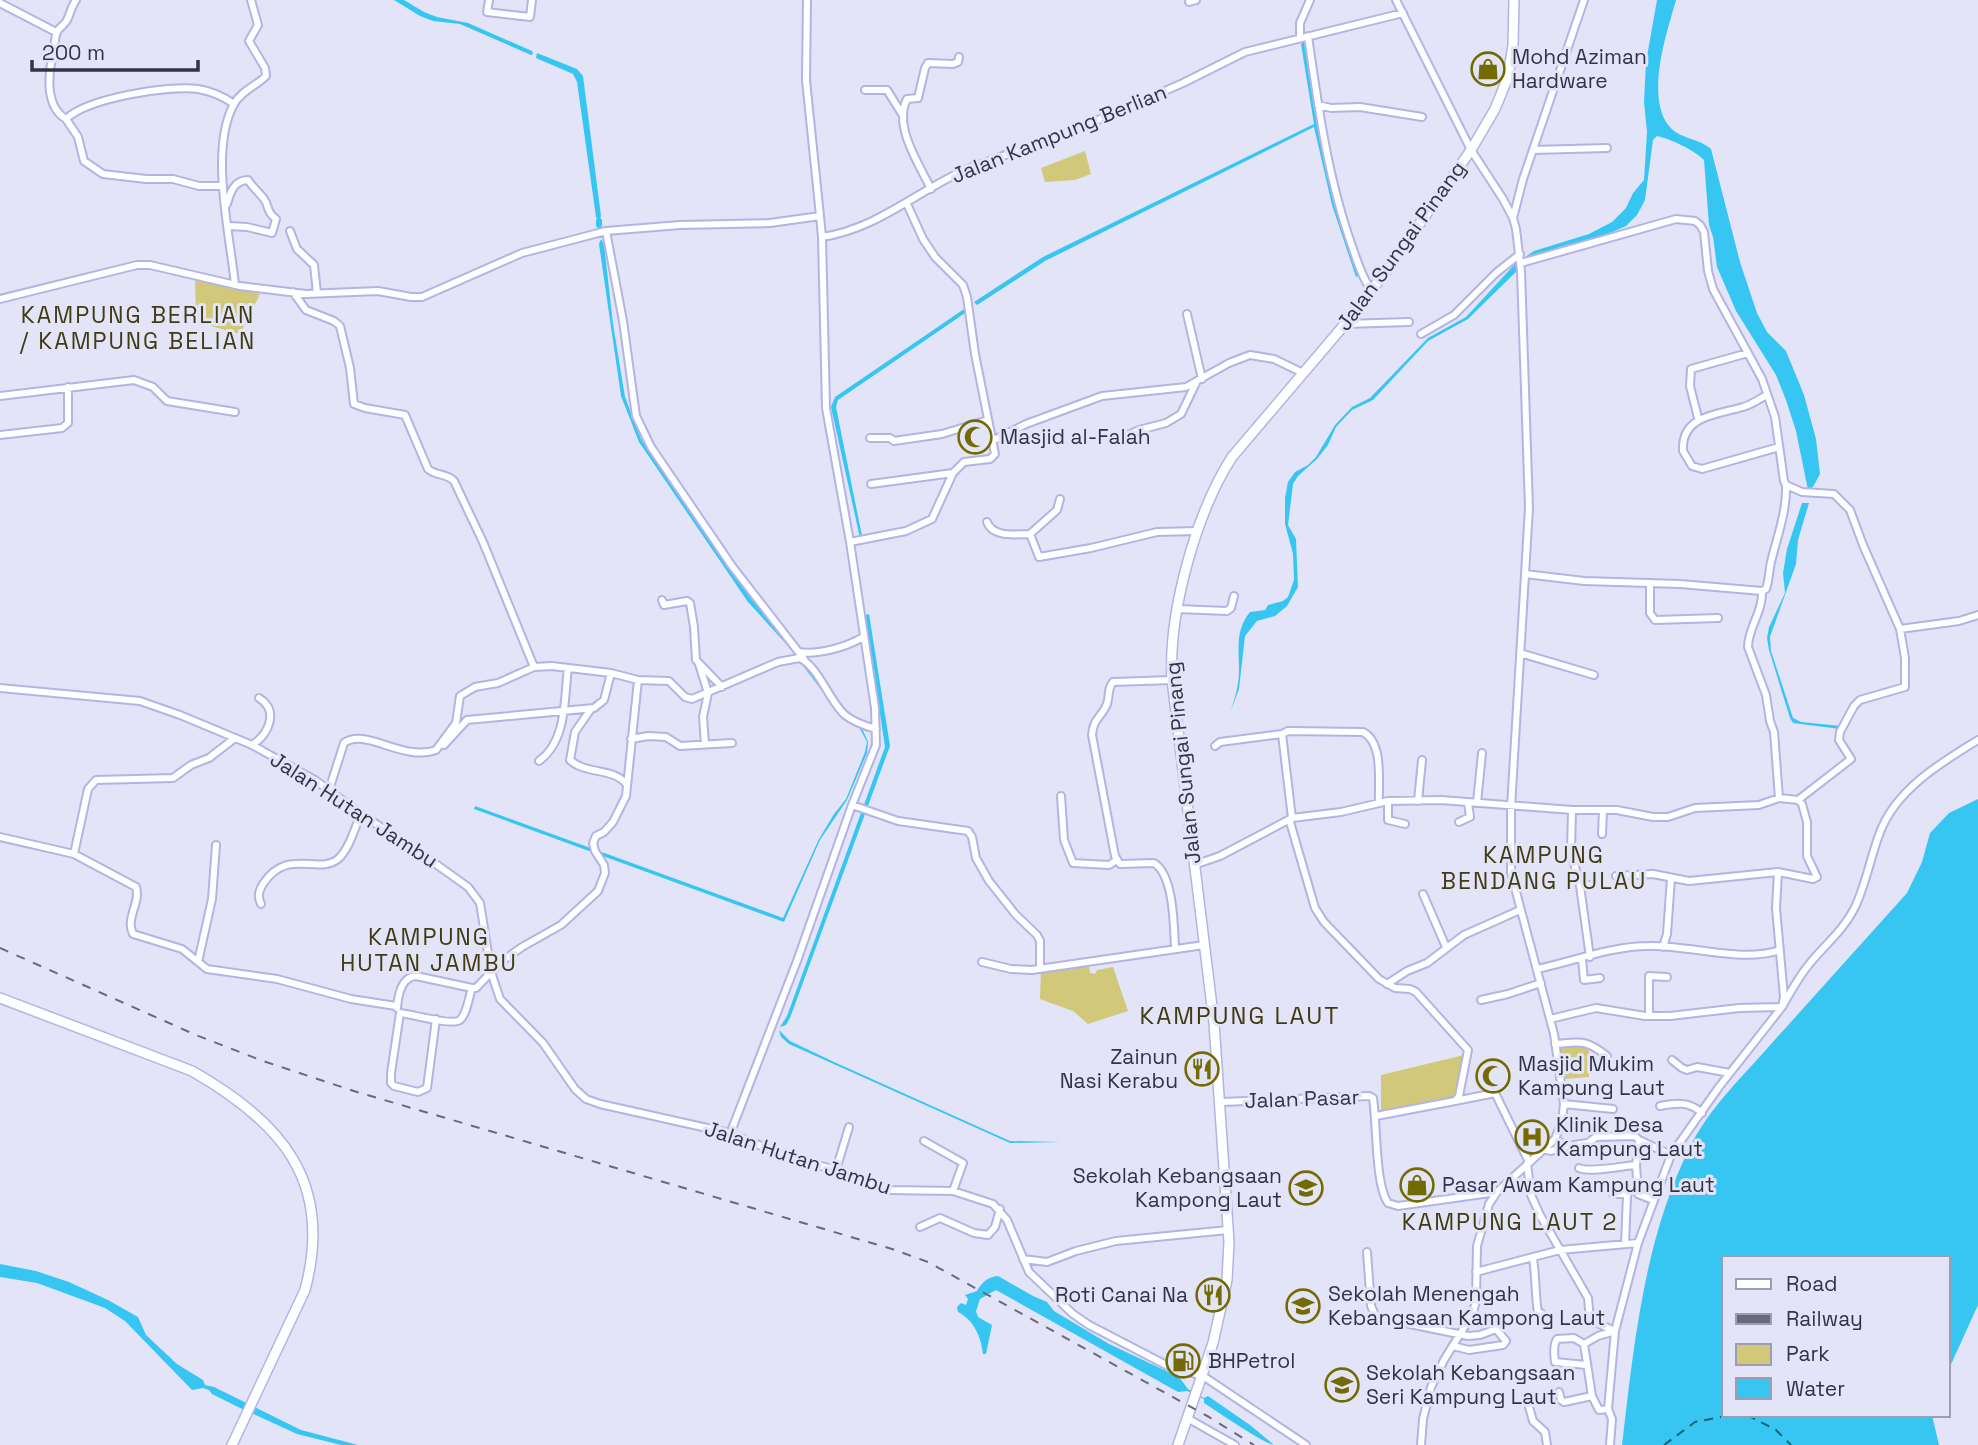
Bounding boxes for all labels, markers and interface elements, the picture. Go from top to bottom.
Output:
scale bar [32,28,198,72]
text: 200 m [42,39,105,66]
place label: Mohd Aziman Hardware [1512,43,1647,94]
shop icon: Mohd Aziman Hardware [1469,50,1507,88]
street label: Jalan Kampung Berlian [947,78,1171,189]
street label: Jalan Sungai Pinang [1330,156,1471,336]
district label: KAMPUNG BERLIAN / KAMPUNG BELIAN [20,300,256,356]
mosque icon: Masjid al-Falah [956,418,994,456]
place label: Masjid al-Falah [1000,423,1151,450]
street label: Jalan Sungai Pinang [1158,661,1207,866]
street label: Jalan Hutan Jambu [265,745,443,874]
district label: KAMPUNG BENDANG PULAU [1441,840,1647,896]
district label: KAMPUNG HUTAN JAMBU [340,922,518,978]
district label: KAMPUNG LAUT [1140,1000,1340,1031]
place label: Zainun Nasi Kerabu [1060,1043,1178,1094]
restaurant icon: Zainun Nasi Kerabu [1183,1050,1221,1088]
place label: Masjid Mukim Kampung Laut [1518,1050,1665,1101]
mosque icon: Masjid Mukim Kampung Laut [1474,1057,1512,1095]
street label: Jalan Pasar [1244,1083,1360,1114]
place label: Klinik Desa Kampung Laut [1556,1111,1703,1162]
street label: Jalan Hutan Jambu [701,1115,895,1200]
hospital icon: Klinik Desa Kampung Laut [1513,1118,1551,1156]
place label: Sekolah Kebangsaan Kampong Laut [1073,1162,1282,1213]
shop icon: Pasar Awam Kampung Laut [1398,1166,1436,1204]
school or university icon: Sekolah Kebangsaan Kampong Laut [1287,1169,1325,1207]
place label: Pasar Awam Kampung Laut [1442,1171,1715,1198]
district label: KAMPUNG LAUT 2 [1402,1207,1618,1237]
legend [1722,1256,1950,1417]
text: Road [1786,1270,1838,1297]
restaurant icon: Roti Canai Na [1194,1276,1232,1314]
place label: Sekolah Menengah Kebangsaan Kampong Laut [1328,1280,1605,1331]
place label: Roti Canai Na [1055,1281,1188,1308]
school or university icon: Sekolah Menengah Kebangsaan Kampong Laut [1284,1287,1322,1325]
text: Railway [1786,1305,1863,1332]
text: Park [1786,1340,1830,1367]
fuel station icon: BHPetrol [1164,1342,1202,1380]
place label: BHPetrol [1208,1347,1295,1374]
place label: Sekolah Kebangsaan Seri Kampung Laut [1366,1359,1575,1410]
school or university icon: Sekolah Kebangsaan Seri Kampung Laut [1323,1366,1361,1404]
text: Water [1786,1375,1845,1402]

